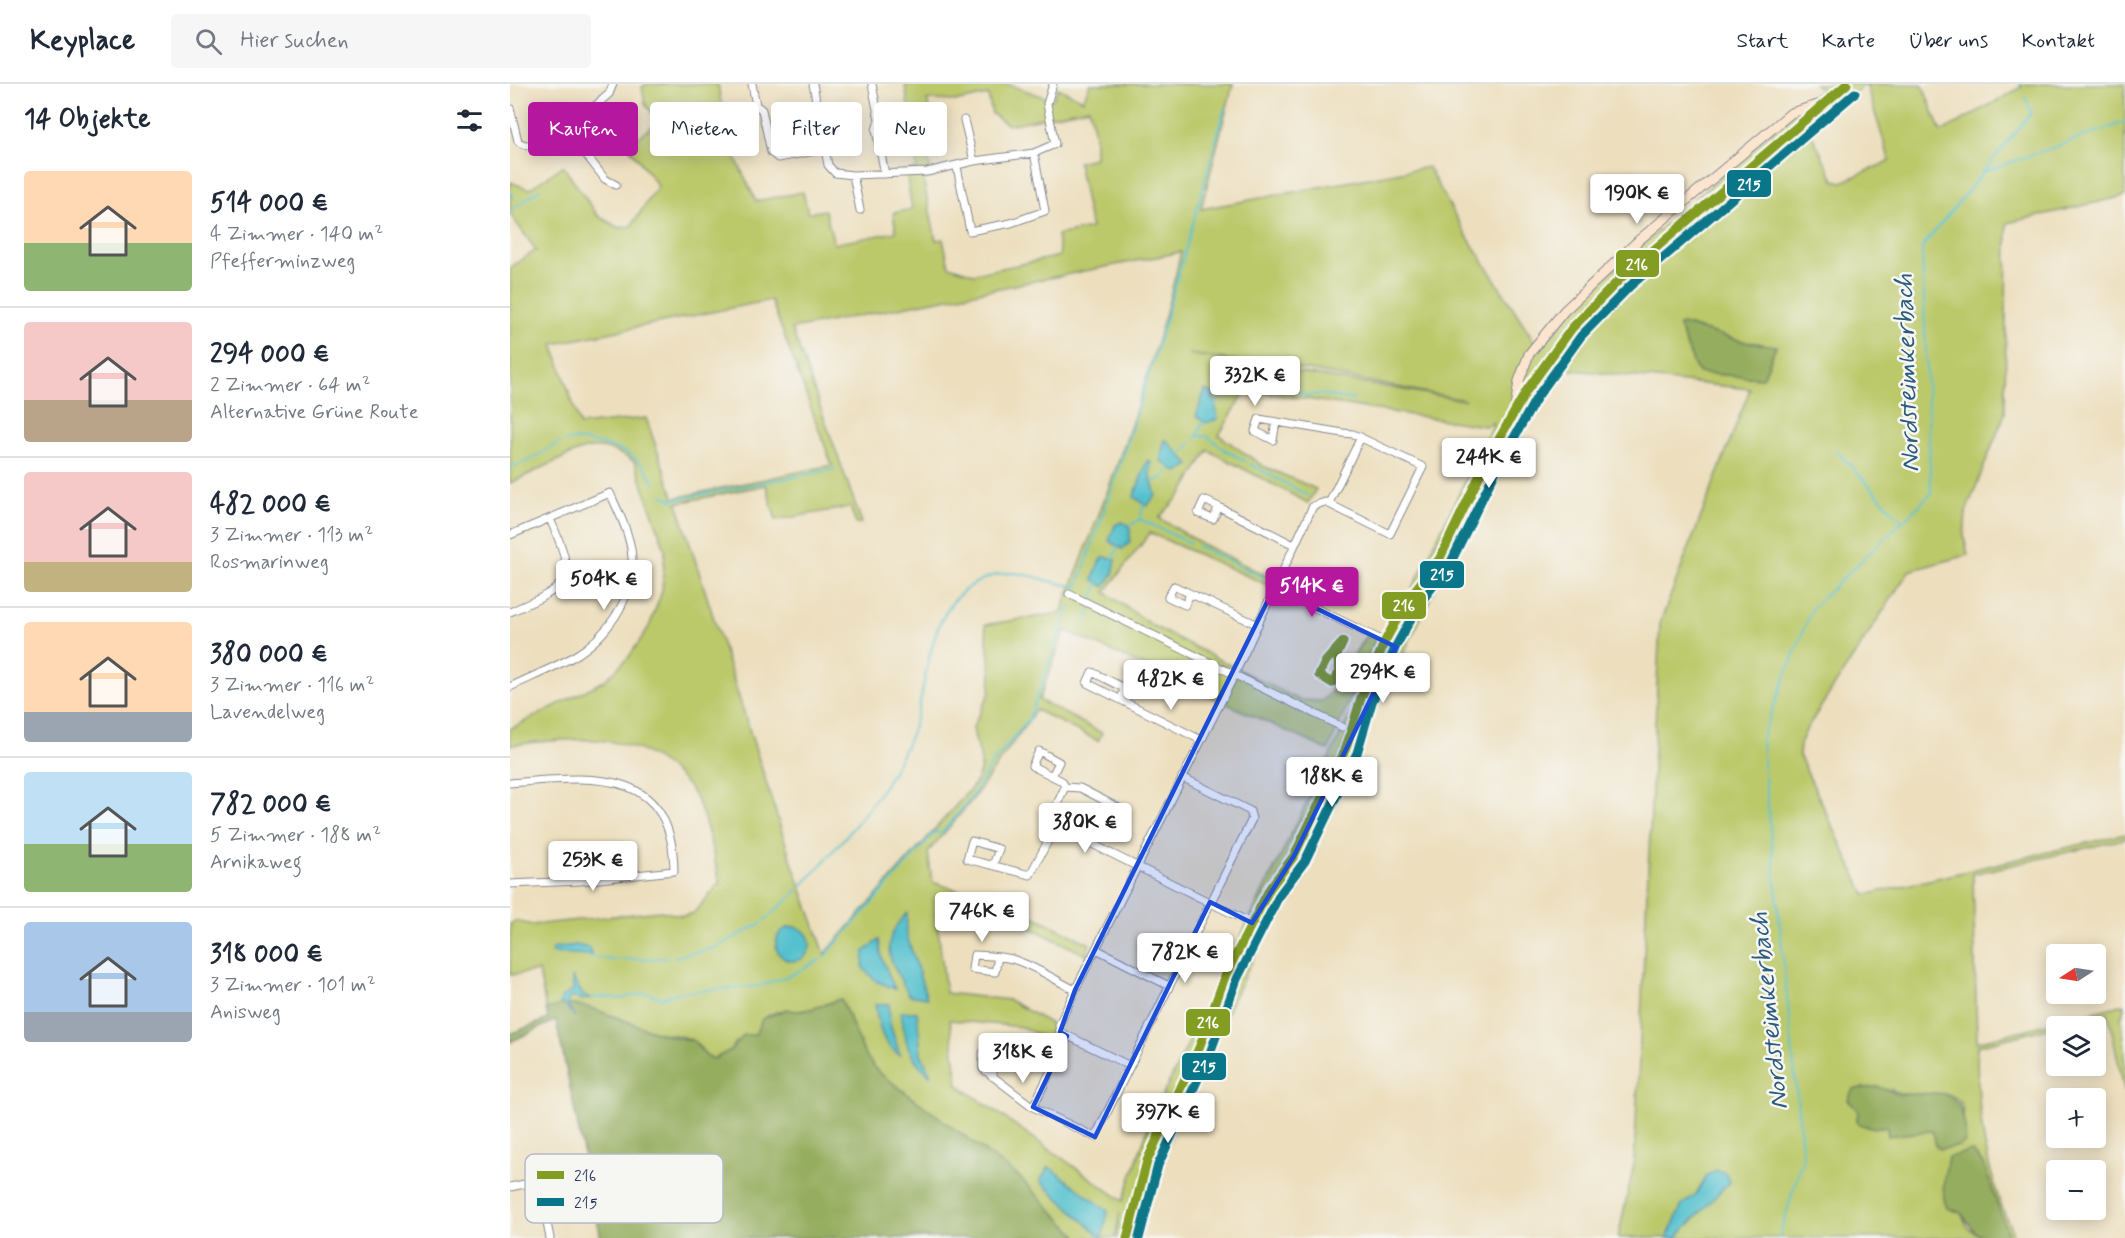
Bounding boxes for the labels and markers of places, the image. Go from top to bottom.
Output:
pin: 190K € [1588,174,1686,225]
pin: 332K € [1206,356,1304,407]
pin: 244K € [1440,438,1538,489]
pin: 504K € [555,560,653,611]
pin: 514K € [1263,567,1361,618]
pin: 294K € [1334,653,1432,704]
pin: 482K € [1122,660,1220,711]
pin: 188K € [1283,757,1381,808]
pin: 380K € [1036,803,1134,854]
pin: 253K € [544,841,642,892]
pin: 746K € [933,892,1031,943]
pin: 782K € [1136,933,1234,984]
pin: 318K € [974,1033,1072,1084]
pin: 397K € [1119,1093,1217,1144]

